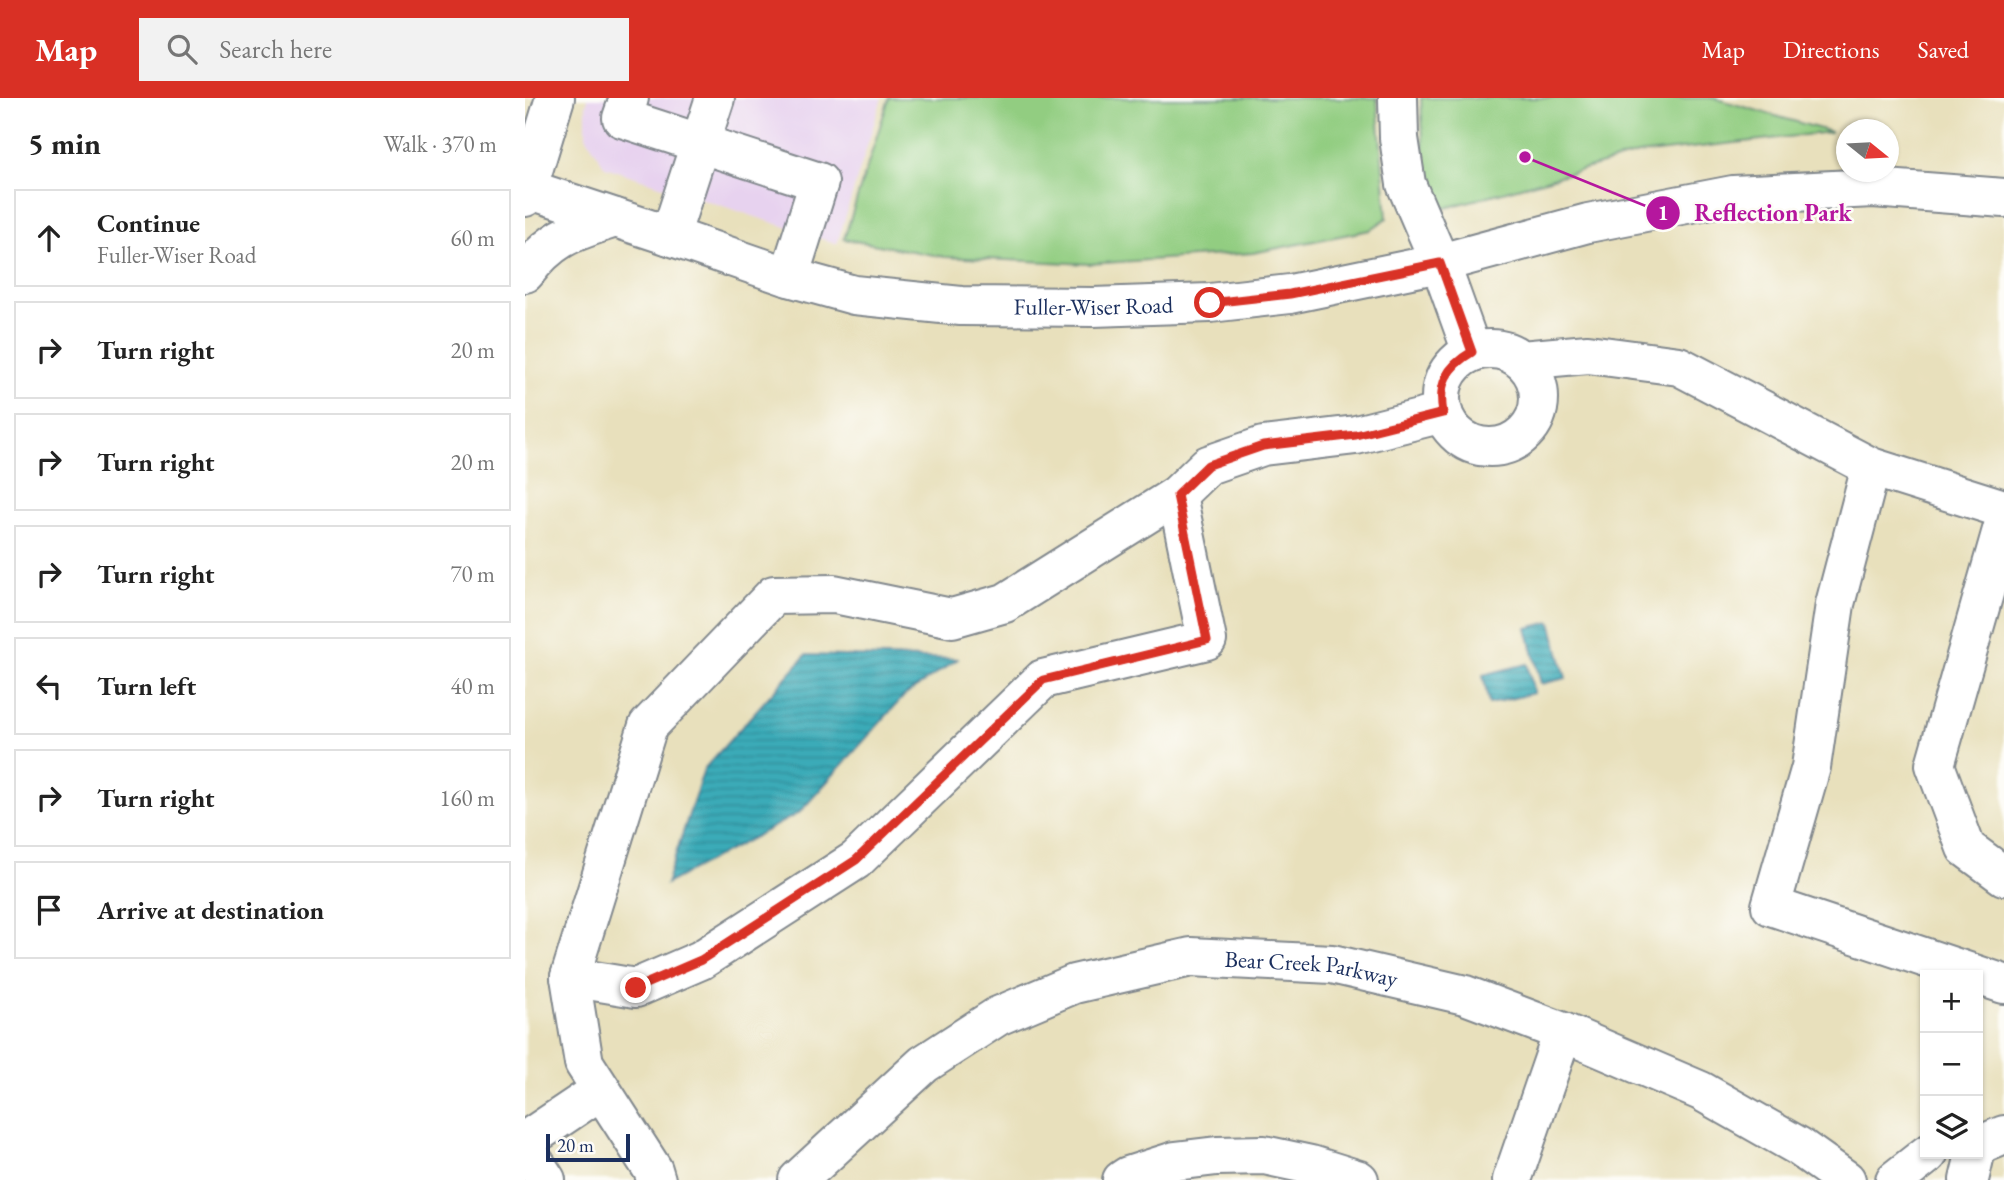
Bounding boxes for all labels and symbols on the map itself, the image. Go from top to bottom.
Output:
north arrow [1836,119,1899,182]
callout: Reflection Park [1646,190,1866,235]
text: Reflection Park [1694,197,1853,228]
text: 1 [1657,199,1669,226]
route start [1194,287,1225,318]
street label: Fuller-Wiser Road [1014,289,1174,322]
street label: Bear Creek Parkway [1224,944,1402,994]
route end [620,972,651,1003]
scale bar [546,1131,630,1163]

